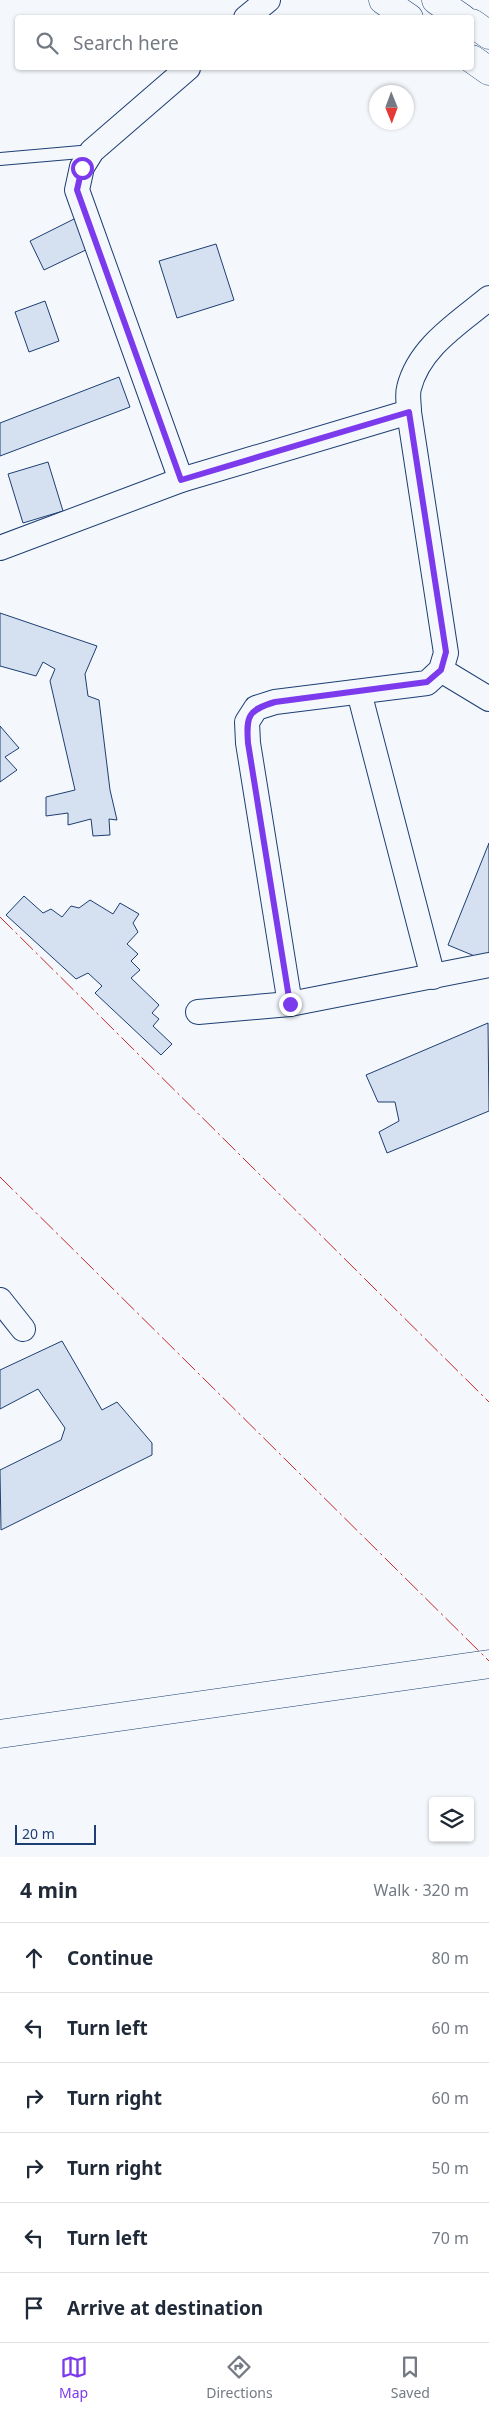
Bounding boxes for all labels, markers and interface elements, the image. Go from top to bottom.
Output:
search box [15,15,474,70]
icon: search [33,29,61,57]
text: Search here [73,30,179,56]
north arrow [369,85,414,130]
route start [71,157,94,180]
route end [279,993,302,1016]
map controls [429,1797,474,1842]
button: layers [429,1797,474,1842]
scale bar [15,1822,96,1845]
text: 20 m [22,1824,55,1843]
text: 4 min [20,1876,78,1904]
text: Walk · 320 m [374,1879,469,1901]
icon: ahead [20,1944,48,1972]
text: Continue [67,1945,153,1971]
text: 80 m [432,1947,469,1969]
icon: left [20,2014,48,2042]
text: Turn left [67,2015,148,2041]
text: 60 m [432,2017,469,2039]
icon: right [20,2084,48,2112]
text: Turn right [67,2085,162,2111]
text: 60 m [432,2087,469,2109]
icon: right [20,2154,48,2182]
text: Turn right [67,2155,162,2181]
text: 50 m [432,2157,469,2179]
icon: left [20,2224,48,2252]
text: Turn left [67,2225,148,2251]
text: 70 m [432,2227,469,2249]
icon: arrive [20,2294,48,2322]
text: Arrive at destination [67,2295,263,2321]
tab: Map [59,2353,88,2402]
tab: Directions [206,2353,273,2402]
tab: Saved [391,2353,430,2402]

